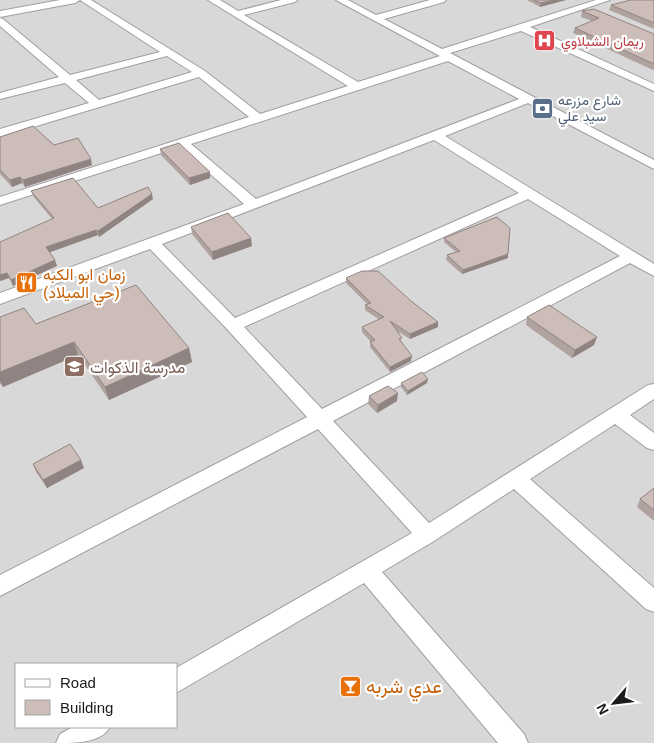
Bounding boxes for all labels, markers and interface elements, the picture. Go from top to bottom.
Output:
hospital icon: ريمان الشبلاوي [533,29,557,53]
place label: ريمان الشبلاوي [561,33,644,53]
place label: شارع مزرعه سيد علي [558,92,621,128]
bank icon: شارع مزرعه سيد علي [530,96,554,120]
place label: زمان ابو الكبه (حي الميلاد) [43,266,126,306]
restaurant icon: زمان ابو الكبه (حي الميلاد) [15,271,39,295]
school or university icon: مدرسة الذكوات [62,355,86,379]
place label: مدرسة الذكوات [90,359,185,378]
legend [15,663,178,728]
text: Road [60,674,96,691]
bar icon: عدي شربه [338,674,362,698]
place label: عدي شربه [366,676,442,702]
north arrow [589,678,639,728]
text: Building [60,699,113,716]
text: N [593,701,612,717]

